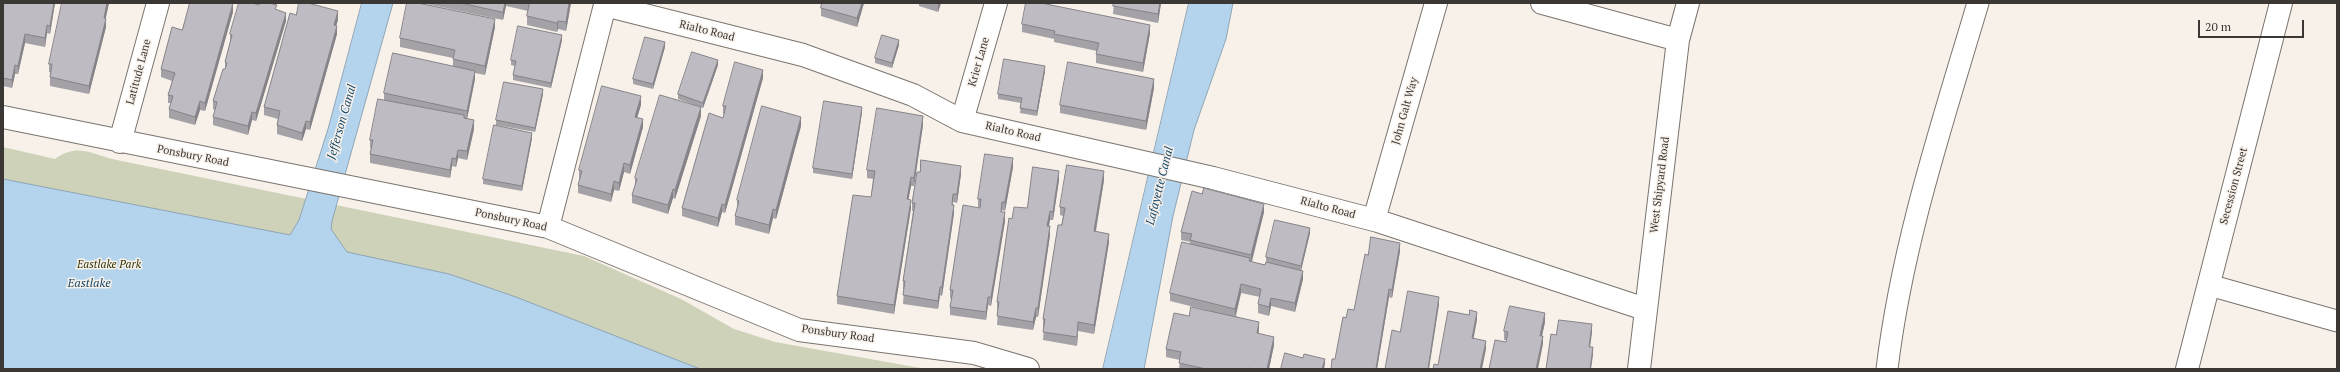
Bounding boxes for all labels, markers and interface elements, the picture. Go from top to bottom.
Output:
scale bar [2200,12,2306,38]
street label: Rialto Road [678,18,736,44]
text: 20 m [2205,19,2231,34]
street label: Krier Lane [966,36,992,88]
street label: Latitude Lane [124,38,154,106]
street label: John Galt Way [1389,76,1421,146]
water label: Jefferson Canal [324,83,360,161]
street label: Rialto Road [984,119,1042,145]
street label: West Shipyard Road [1648,136,1672,234]
street label: Ponsbury Road [156,143,230,169]
water label: Lafayette Canal [1143,145,1177,227]
street label: Secession Street [2217,146,2251,226]
street label: Rialto Road [1299,194,1357,222]
street label: Ponsbury Road [474,206,548,234]
park label: Eastlake Park [77,258,141,272]
water label: Eastlake [67,277,111,291]
street label: Ponsbury Road [801,322,875,346]

